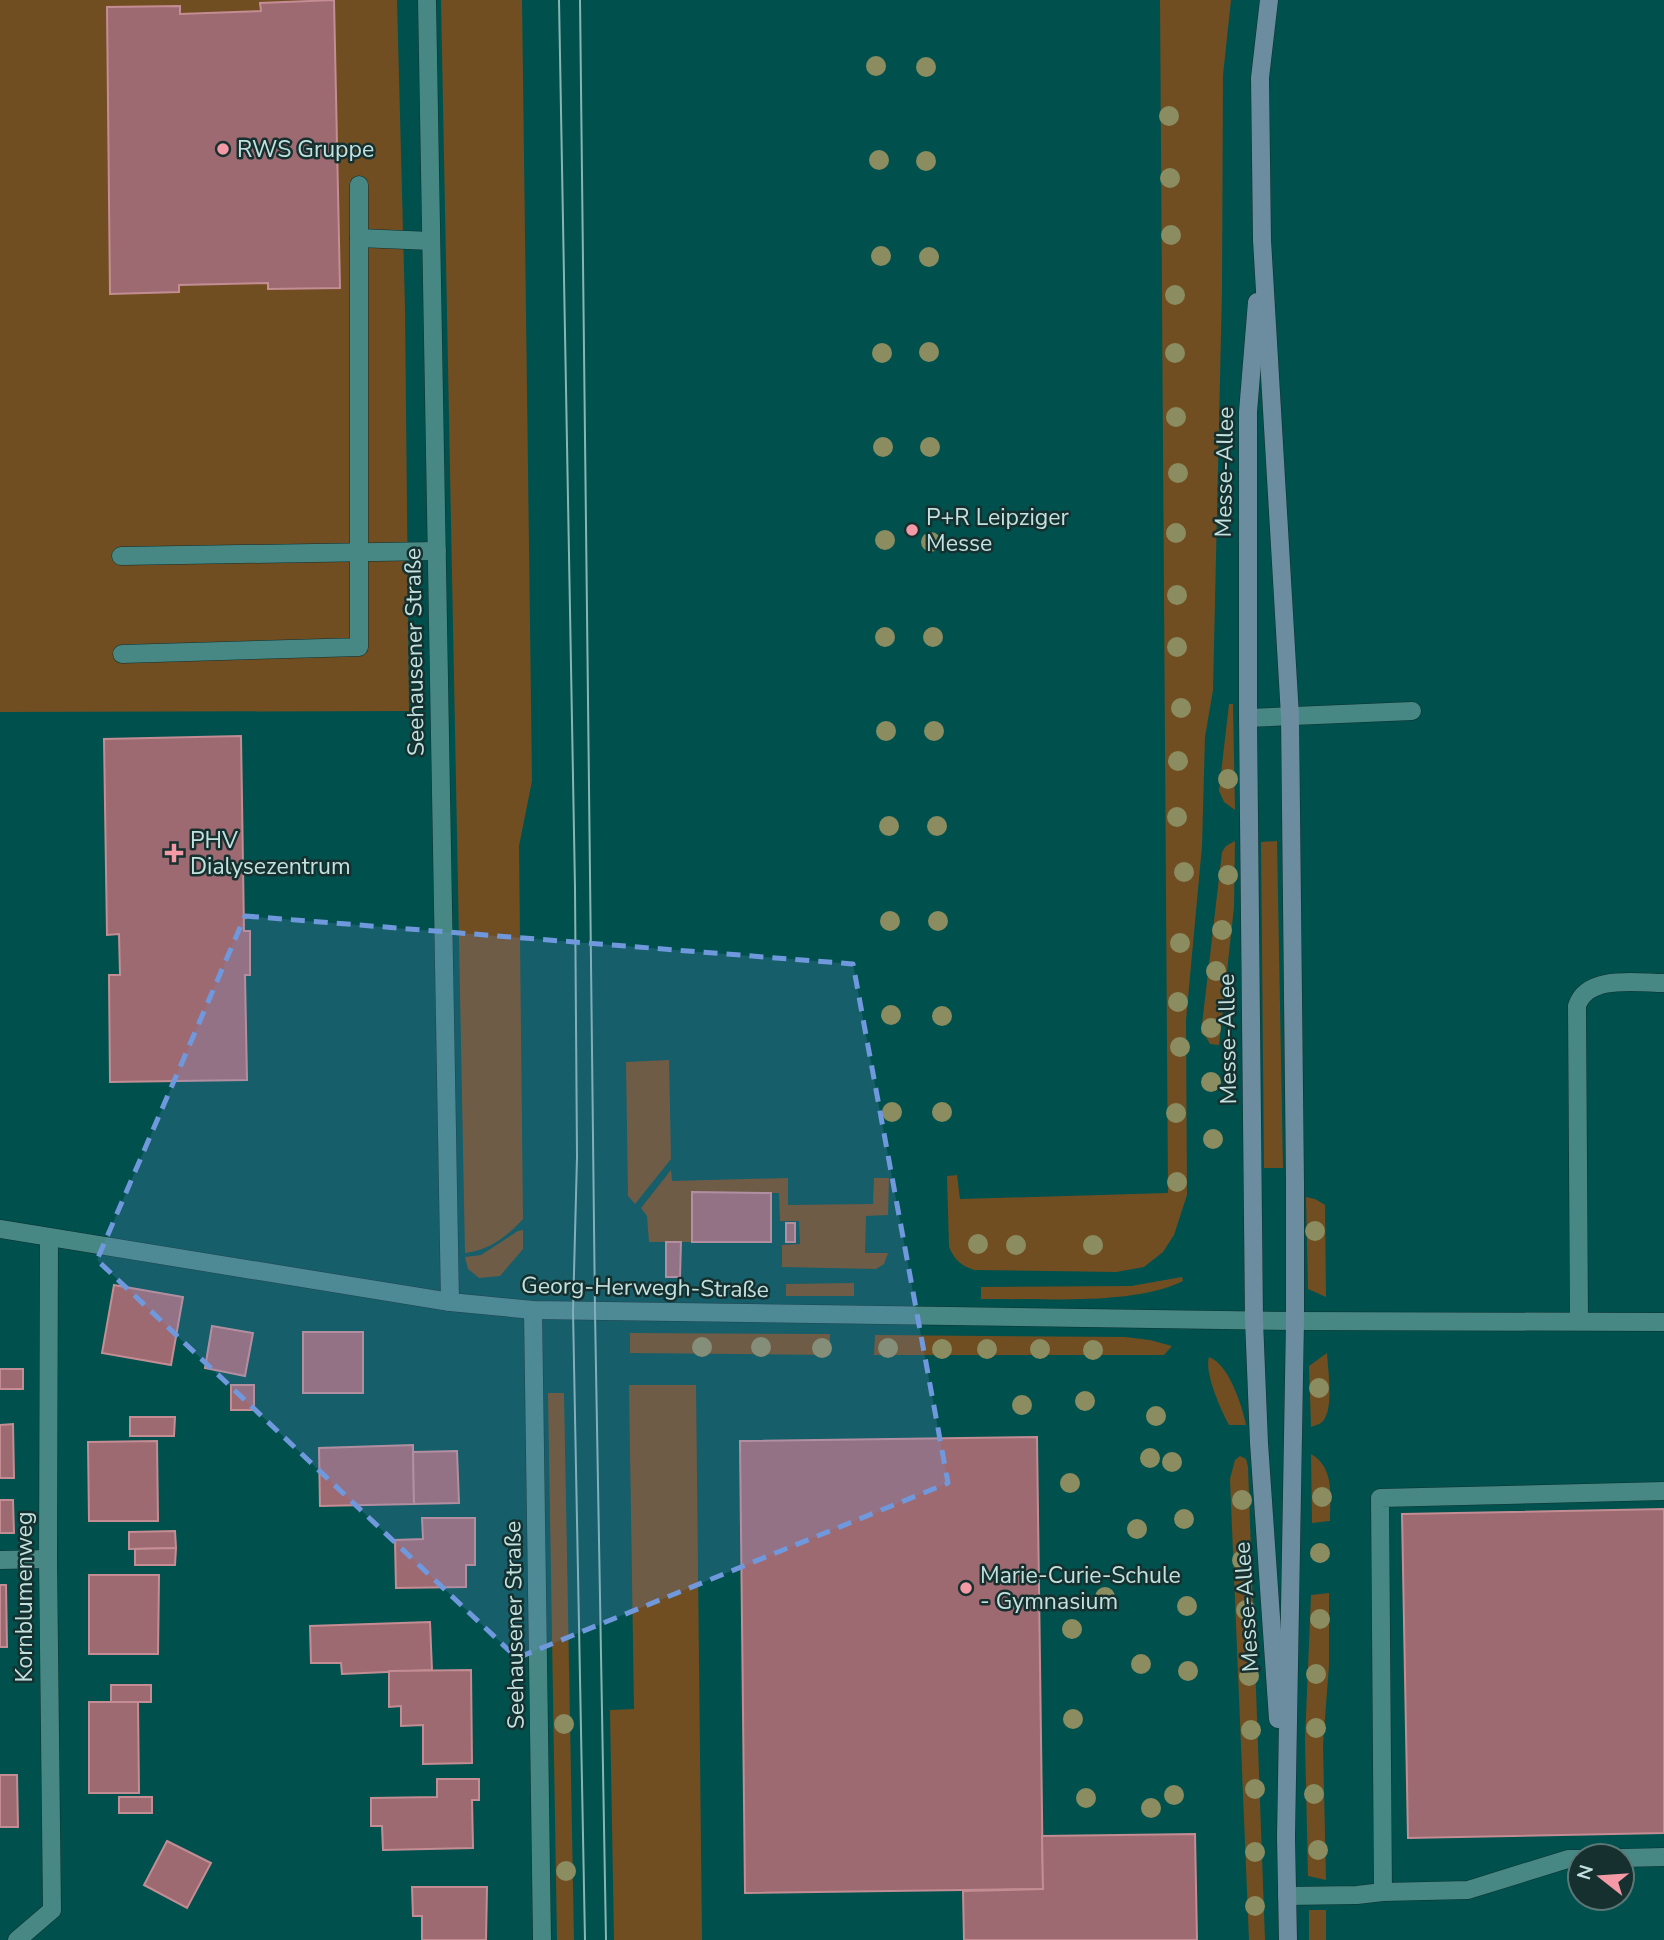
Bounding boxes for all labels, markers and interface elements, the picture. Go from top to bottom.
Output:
place label: RWS Gruppe [237,134,374,165]
marker: RWS Gruppe [215,141,231,157]
street label: Messe-Allee [1208,406,1241,538]
place label: P+R Leipziger Messe [926,502,1070,559]
marker: P+R Leipziger Messe [904,522,920,538]
street label: Seehausener Straße [397,548,432,756]
place label: PHV Dialysezentrum [190,825,351,882]
marker: PHV Dialysezentrum [164,843,184,863]
street label: Messe-Allee [1211,973,1244,1105]
street label: Georg-Herwegh-Straße [521,1270,769,1305]
street label: Kornblumenweg [9,1511,40,1683]
street label: Seehausener Straße [497,1521,532,1729]
street label: Messe-Allee [1226,1541,1267,1673]
place label: Marie-Curie-Schule - Gymnasium [980,1560,1181,1617]
marker: Marie-Curie-Schule - Gymnasium [958,1580,974,1596]
north arrow [1566,1842,1636,1912]
text: N [1571,1862,1600,1883]

